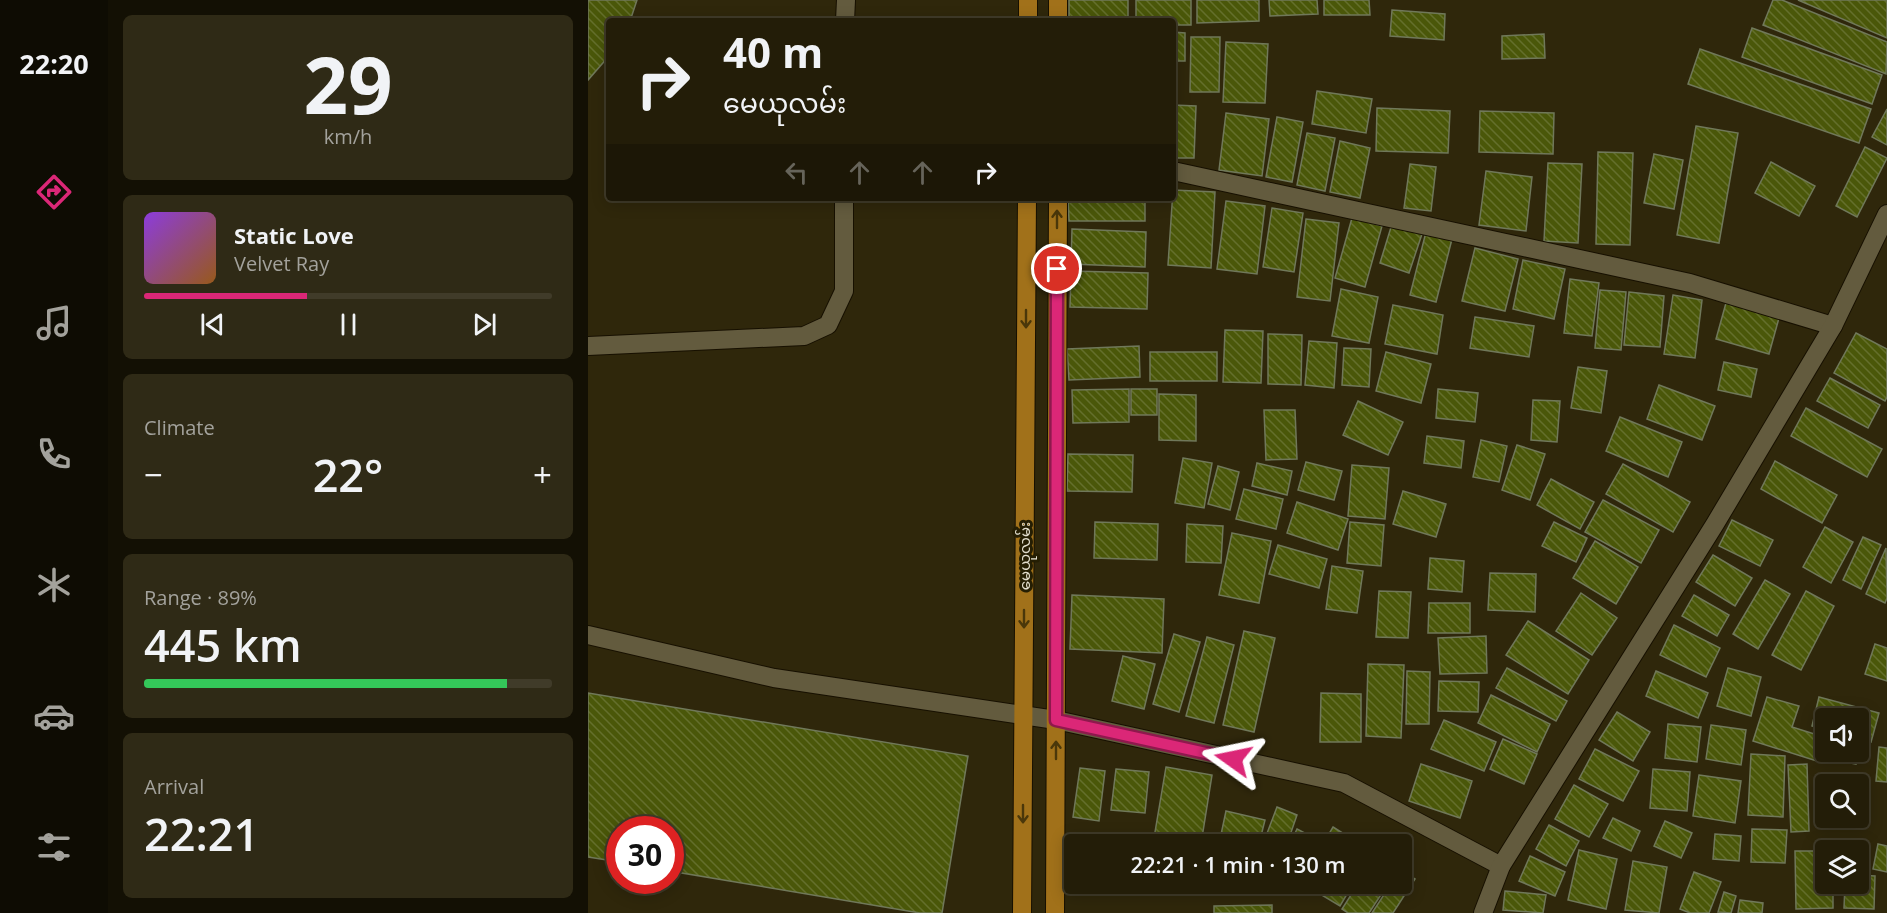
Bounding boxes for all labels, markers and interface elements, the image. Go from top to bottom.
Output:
text: 40 m [723,23,823,80]
text: 29 [303,31,393,137]
icon: right [624,42,702,120]
text: 22:20 [19,45,89,82]
text: မေယုလမ်း [723,84,846,121]
text: km/h [324,123,372,150]
icon: left [780,156,813,189]
icon: ahead [843,156,876,189]
icon: ahead [906,156,939,189]
icon: right [969,156,1002,189]
icon: directions [33,171,75,213]
one-way arrow [1052,209,1063,229]
text: Static Love [234,220,354,250]
pin [1031,243,1082,294]
text: Velvet Ray [234,250,329,277]
icon: arrive [1040,252,1073,285]
icon: music [33,302,75,344]
icon: previous [196,308,229,341]
icon: pause [332,308,365,341]
icon: next [468,308,501,341]
one-way arrow [1020,309,1032,329]
text: Climate [144,414,215,441]
icon: phone [33,433,75,475]
text: 22° [313,444,383,505]
text: − [144,452,163,497]
text: + [533,452,552,497]
street label: မေယုလမ်း [1014,522,1037,590]
icon: climate [33,564,75,606]
text: Range · 89% [144,584,257,611]
one-way arrow [1018,609,1030,629]
text: 445 km [144,614,302,675]
icon: car [33,695,75,737]
map controls [1815,708,1869,894]
button: sound [1815,708,1869,762]
position arrow [1201,727,1265,791]
one-way arrow [1050,740,1061,760]
text: Arrival [144,773,204,800]
button: search [1815,774,1869,828]
text: 22:21 [144,803,259,864]
one-way arrow [1017,804,1029,824]
speed limit sign: 30 [606,816,684,894]
icon: filters [33,826,75,868]
button: layers [1815,840,1869,894]
text: 22:21 · 1 min · 130 m [1130,849,1346,879]

